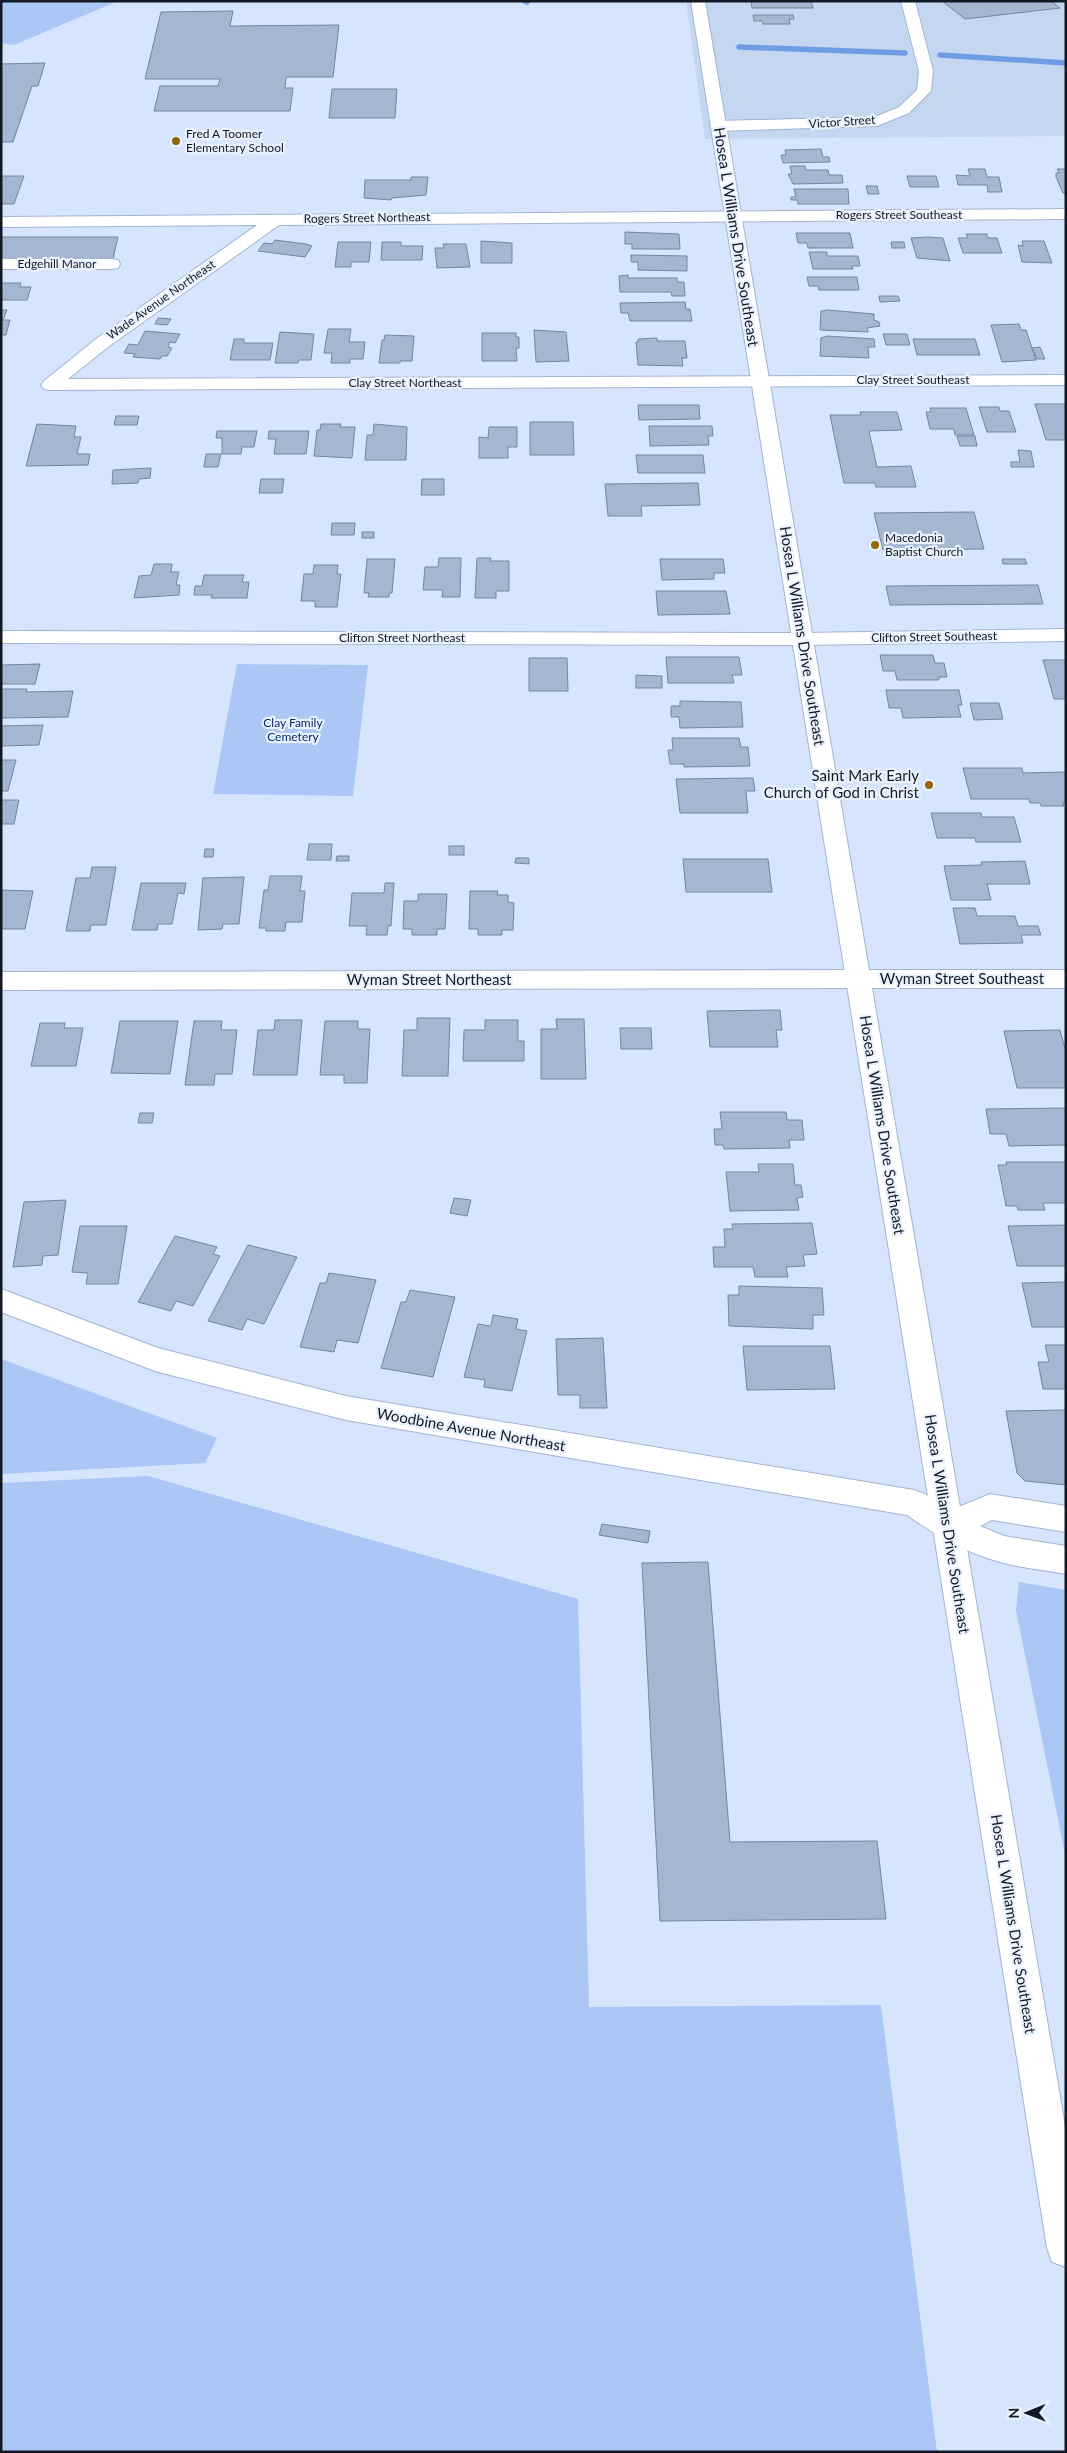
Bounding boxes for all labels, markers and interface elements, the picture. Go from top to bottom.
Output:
street label: Victor Street [808,112,876,131]
place label: Fred A Toomer Elementary School [186,126,284,155]
street label: Hosea L Williams Drive Southeast [711,126,763,348]
marker: Fred A Toomer Elementary School [170,135,182,147]
street label: Rogers Street Southeast [836,207,963,222]
street label: Rogers Street Northeast [304,209,431,226]
street label: Edgehill Manor [18,256,97,271]
street label: Wade Avenue Northeast [103,256,218,343]
street label: Clay Street Southeast [856,372,970,387]
street label: Clay Street Northeast [348,375,462,390]
street label: Hosea L Williams Drive Southeast [777,525,829,747]
place label: Macedonia Baptist Church [885,530,963,559]
marker: Macedonia Baptist Church [869,539,881,551]
street label: Clifton Street Southeast [871,628,998,645]
street label: Clifton Street Northeast [339,630,466,645]
park label: Clay Family Cemetery [263,715,323,744]
place label: Saint Mark Early Church of God in Christ [764,766,920,801]
marker: Saint Mark Early Church of God in Christ [923,779,935,791]
street label: Wyman Street Southeast [880,969,1045,987]
street label: Wyman Street Northeast [347,970,512,988]
street label: Hosea L Williams Drive Southeast [857,1014,909,1236]
street label: Woodbine Avenue Northeast [375,1404,568,1455]
street label: Hosea L Williams Drive Southeast [922,1413,974,1635]
street label: Hosea L Williams Drive Southeast [988,1813,1040,2035]
north arrow [1002,2388,1052,2438]
text: N [1005,2408,1022,2419]

